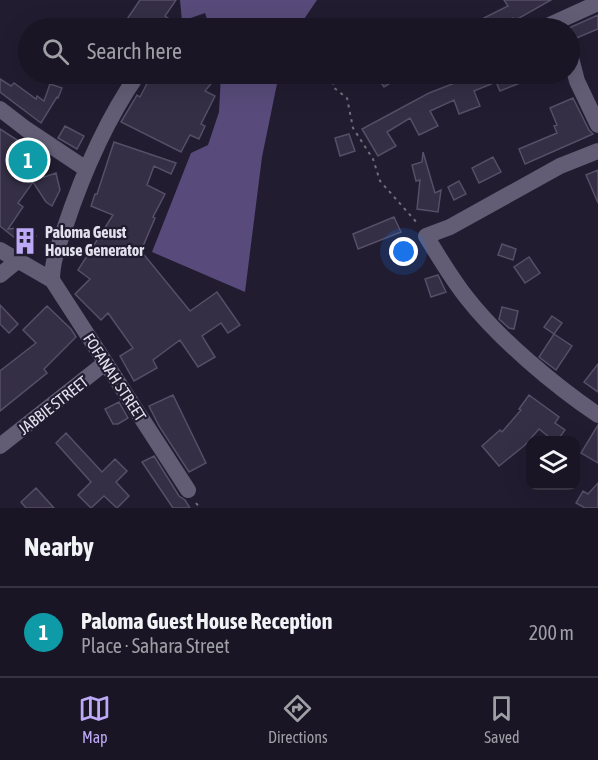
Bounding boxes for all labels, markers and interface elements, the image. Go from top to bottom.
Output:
search box [18,18,580,84]
icon: search [39,35,72,68]
text: Search here [87,38,182,64]
pin: 1 [9,138,48,182]
place label: Paloma Geust House Generator [45,223,144,259]
building icon: Paloma Geust House Generator [10,226,40,256]
your location [389,237,418,266]
street label: FOFANAH STREET [80,330,150,424]
street label: JABBIE STREET [15,372,91,438]
map controls [526,436,580,490]
button: layers [526,436,580,490]
text: Nearby [24,532,94,562]
text: Paloma Guest House Reception [81,608,332,634]
text: 1 [39,621,48,644]
text: 200 m [529,621,574,644]
text: Place · Sahara Street [81,634,230,657]
tab: Map [78,692,111,746]
tab: Directions [268,692,328,746]
tab: Saved [484,692,520,746]

